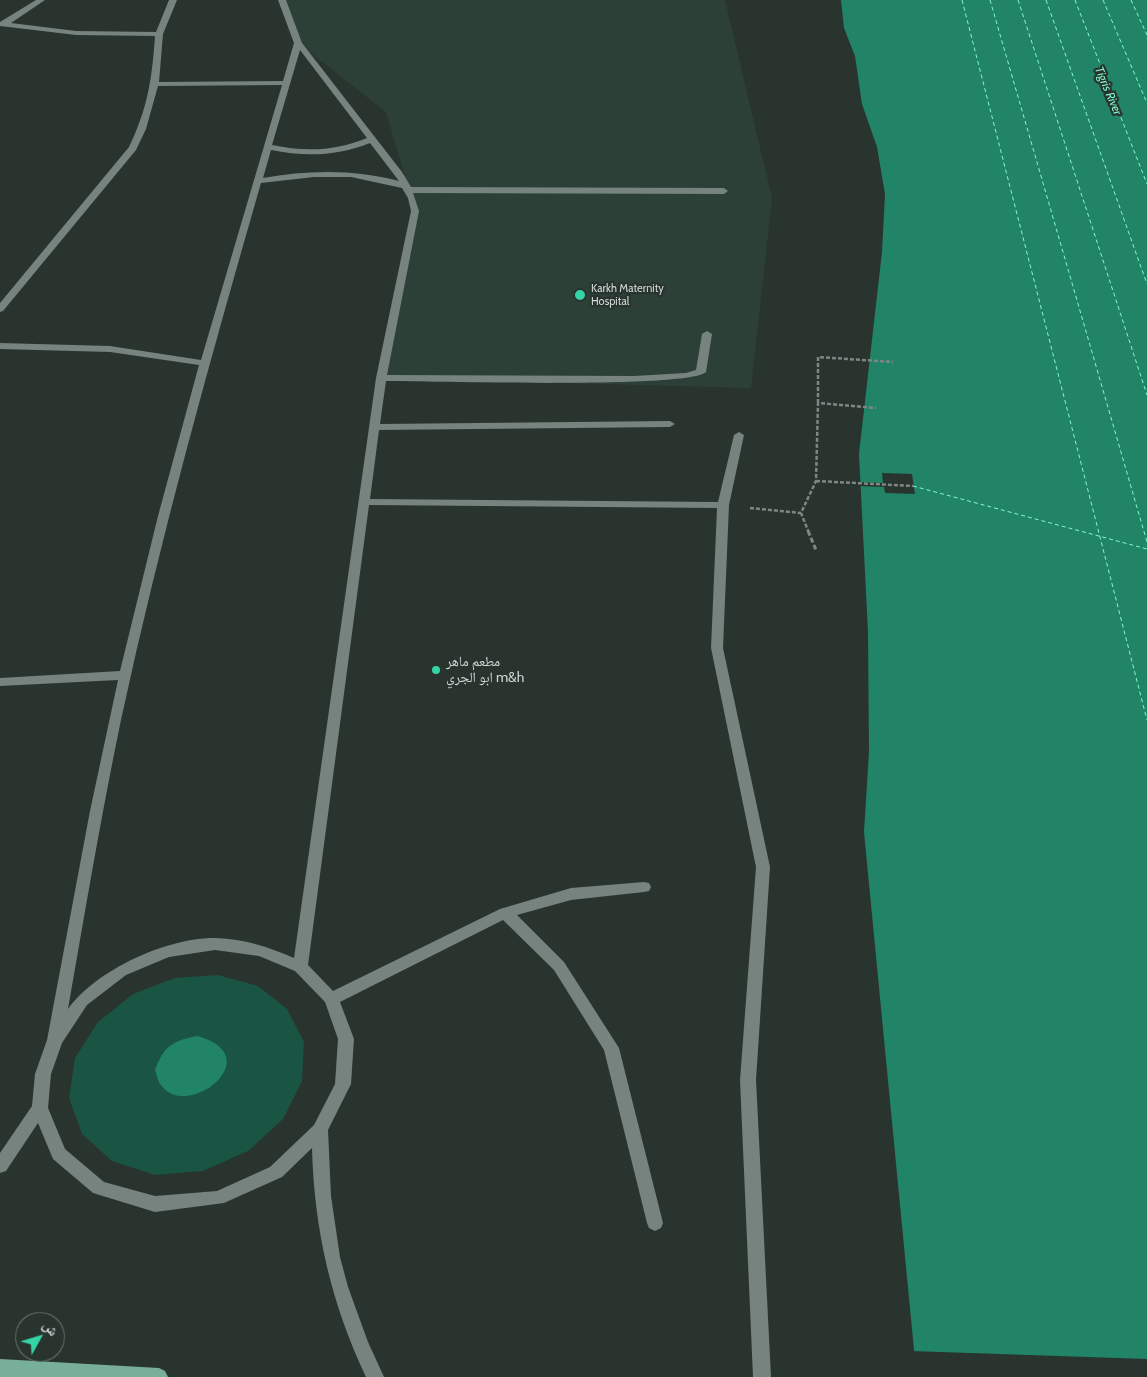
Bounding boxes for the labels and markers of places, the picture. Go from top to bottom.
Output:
place label: Karkh Maternity Hospital [591,282,664,308]
marker: Karkh Maternity Hospital [573,288,587,302]
place label: مطعم ماهر ابو الجري m&h [446,654,524,686]
marker: مطعم ماهر ابو الجري m&h [430,664,442,676]

